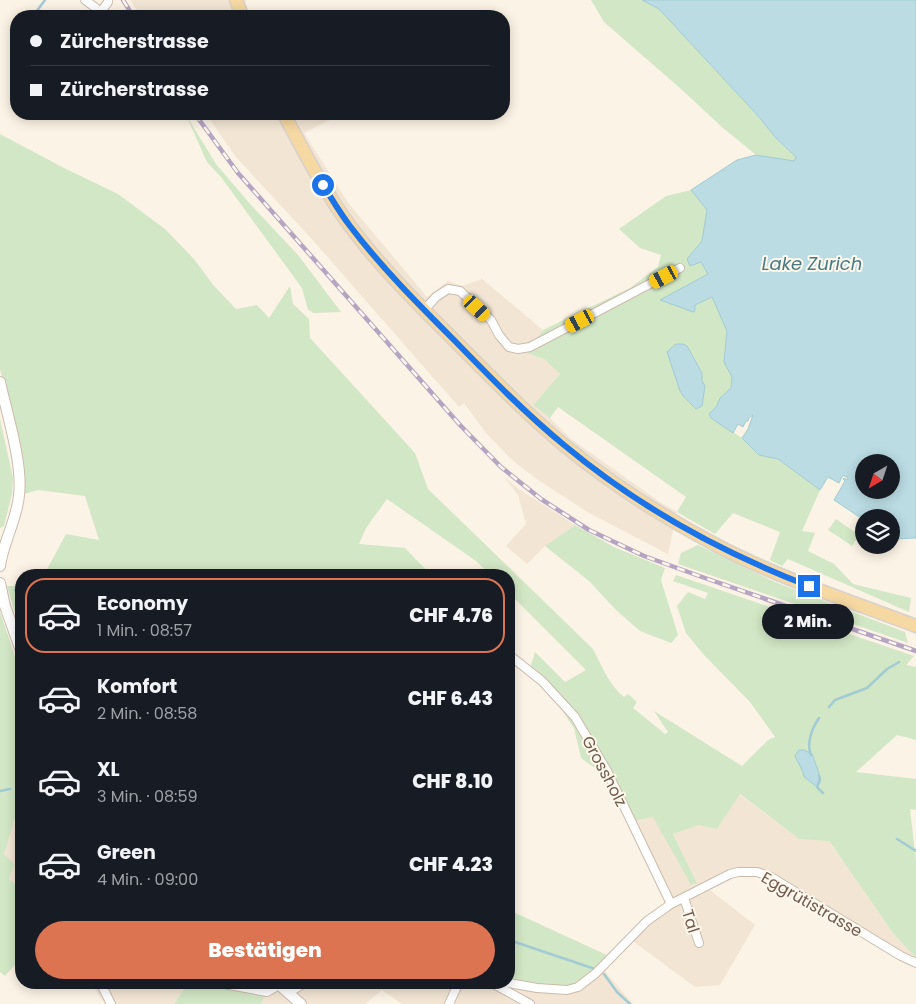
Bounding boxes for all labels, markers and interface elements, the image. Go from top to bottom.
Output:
text: Zürcherstrasse [60,28,209,55]
text: Zürcherstrasse [60,76,209,103]
route start [312,174,334,196]
water label: Lake Zurich [762,251,862,276]
car [647,263,680,291]
car [460,292,493,324]
car [563,307,596,335]
north arrow [855,454,900,499]
map controls [855,454,900,554]
button: layers [855,509,900,554]
route end [798,575,820,597]
text: Economy [97,590,188,617]
icon: car [37,593,82,638]
text: CHF 4.76 [409,602,493,629]
callout: 2 Min. [763,604,855,638]
text: 2 Min. [784,610,832,633]
text: 1 Min. · 08:57 [97,619,192,642]
text: Komfort [97,673,177,700]
icon: car [37,676,82,721]
text: CHF 6.43 [408,685,493,712]
text: 2 Min. · 08:58 [97,702,197,725]
street label: Grossholz [576,732,633,811]
text: XL [97,756,120,783]
icon: car [37,759,82,804]
text: CHF 8.10 [412,768,493,795]
text: 3 Min. · 08:59 [97,785,198,808]
text: Green [97,839,156,866]
icon: car [37,842,82,887]
text: CHF 4.23 [409,851,493,878]
street label: Eggrütistrasse [757,866,867,943]
text: 4 Min. · 09:00 [97,868,198,891]
street label: Tal [676,906,705,936]
button: Bestätigen [35,921,495,979]

